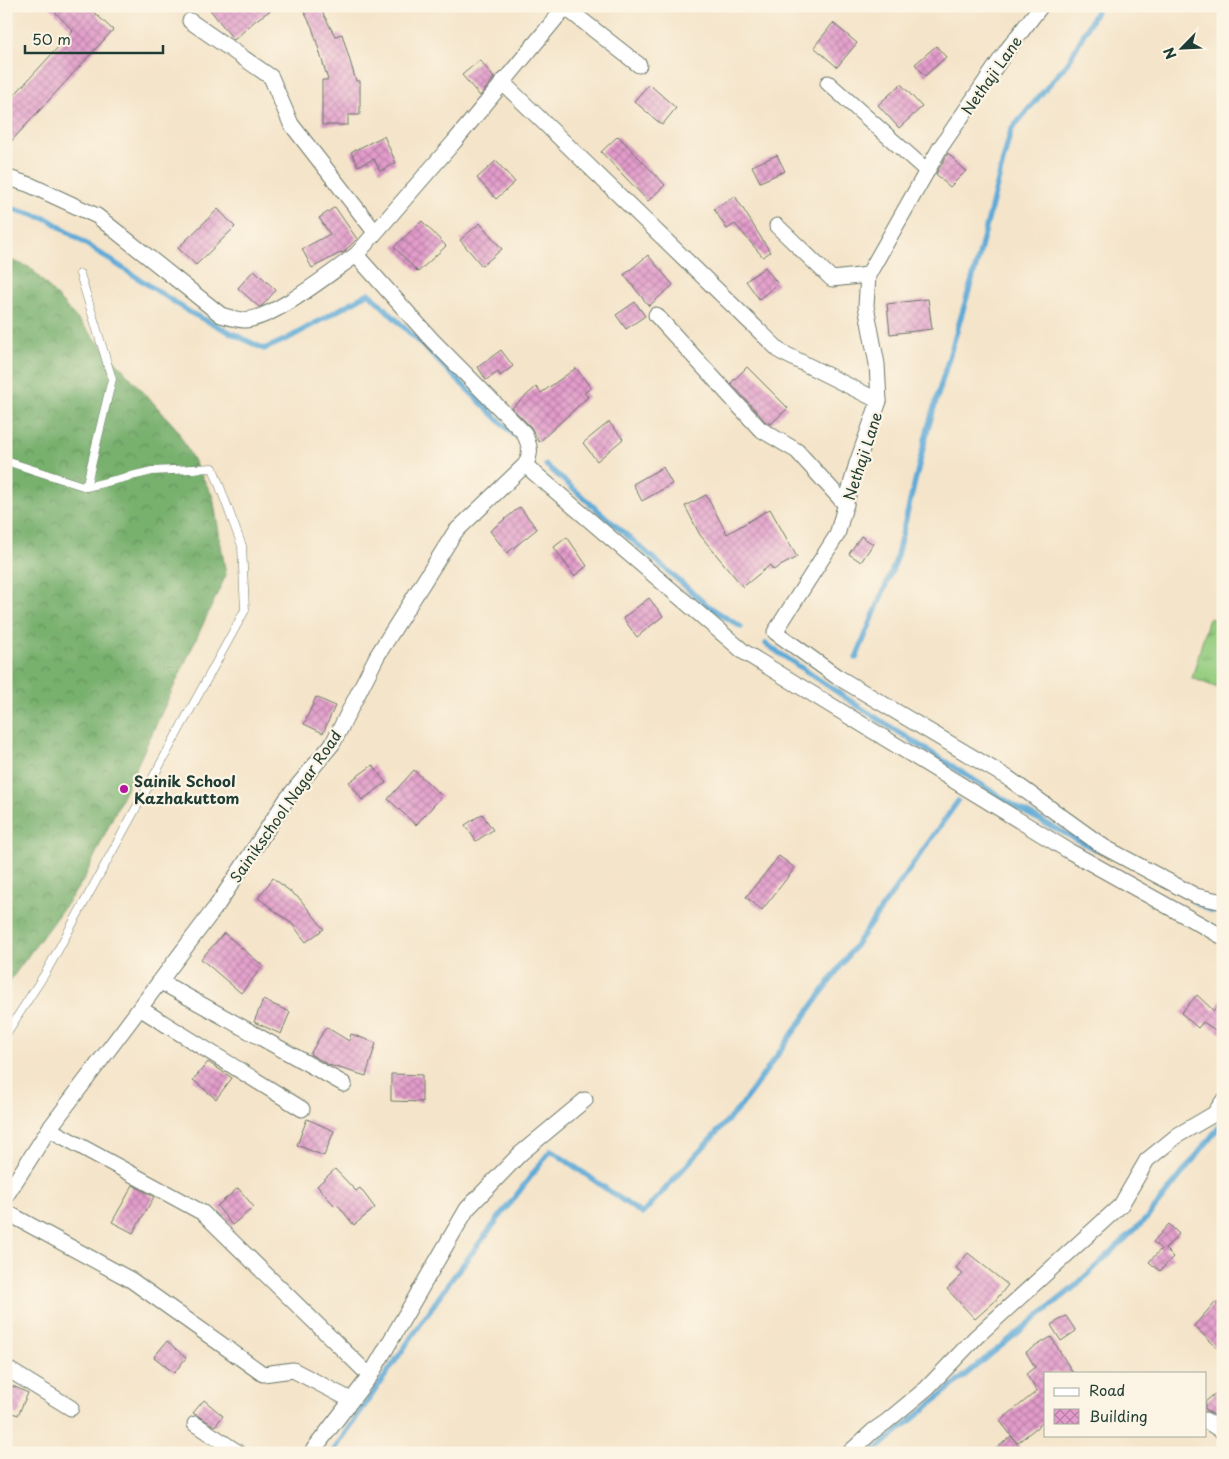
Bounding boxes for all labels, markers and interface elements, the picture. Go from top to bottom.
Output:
scale bar [25,22,162,54]
north arrow [1156,22,1206,72]
text: 50 m [32,27,71,50]
street label: Nethaji Lane [955,31,1027,119]
text: N [1158,44,1182,63]
street label: Nethaji Lane [837,409,887,503]
street label: Sainikschool Nagar Road [224,725,346,887]
place label: Sainik School Kazhakuttom [134,769,239,809]
marker: Sainik School Kazhakuttom [118,783,130,795]
legend [1044,1372,1206,1436]
text: Road [1089,1378,1125,1401]
text: Building [1089,1404,1148,1427]

